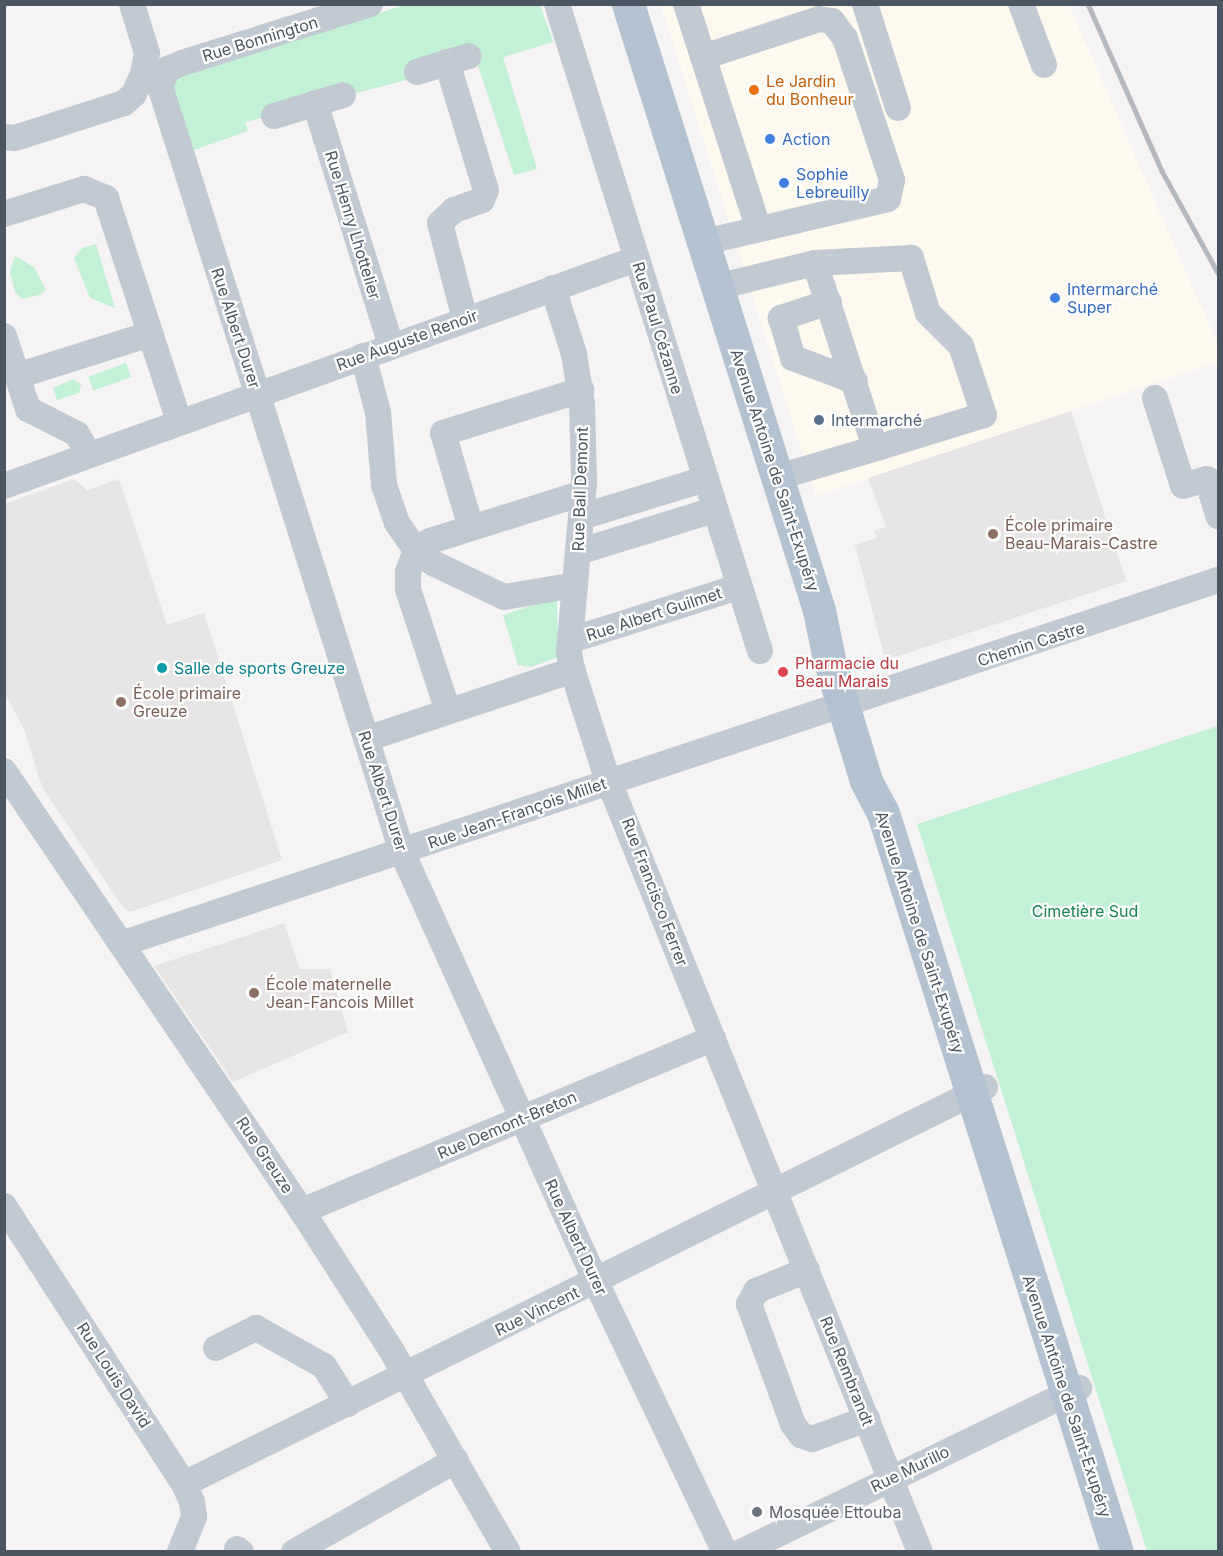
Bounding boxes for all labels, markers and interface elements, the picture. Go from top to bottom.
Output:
street label: Rue Bonnington [200,12,320,66]
place label: Le Jardin du Bonheur [766,71,854,109]
marker: Le Jardin du Bonheur [747,83,761,97]
place label: Action [782,129,830,149]
marker: Action [763,132,777,146]
street label: Rue Henry Lhottelier [321,148,385,302]
place label: Sophie Lebreuilly [796,164,869,202]
marker: Sophie Lebreuilly [777,176,791,190]
street label: Rue Paul Cézanne [629,259,687,397]
street label: Rue Albert Durer [207,265,265,391]
place label: Intermarché Super [1067,279,1158,317]
marker: Intermarché Super [1048,291,1062,305]
street label: Rue Auguste Renoir [334,305,480,375]
street label: Avenue Antoine de Saint-Exupéry [727,346,823,594]
place label: Intermarché [831,410,922,430]
marker: Intermarché [812,413,826,427]
street label: Rue Ball Demont [568,426,592,552]
place label: École primaire Beau-Marais-Castre [1005,515,1158,553]
marker: École primaire Beau-Marais-Castre [986,527,1000,541]
street label: Rue Albert Guilmet [584,583,724,645]
street label: Chemin Castre [975,618,1087,670]
place label: Pharmacie du Beau Marais [795,653,899,691]
place label: Salle de sports Greuze [174,658,345,678]
marker: Salle de sports Greuze [155,661,169,675]
marker: Pharmacie du Beau Marais [776,665,790,679]
place label: École primaire Greuze [133,683,241,721]
marker: École primaire Greuze [114,695,128,709]
street label: Rue Albert Durer [354,728,412,854]
street label: Rue Jean-François Millet [425,773,609,853]
street label: Avenue Antoine de Saint-Exupéry [872,808,968,1056]
street label: Rue Francisco Ferrer [618,815,692,969]
park label: Cimetière Sud [1032,901,1138,921]
place label: École maternelle Jean-Fancois Millet [266,974,414,1012]
marker: École maternelle Jean-Fancois Millet [247,986,261,1000]
street label: Rue Demont-Breton [434,1087,580,1163]
street label: Rue Greuze [232,1113,298,1197]
street label: Rue Albert Durer [541,1176,611,1298]
street label: Avenue Antoine de Saint-Exupéry [1019,1272,1115,1520]
street label: Rue Vincent [492,1282,582,1340]
street label: Rue Rembrandt [816,1313,878,1429]
street label: Rue Louis David [73,1319,155,1431]
street label: Rue Murillo [868,1442,952,1496]
place label: Mosquée Ettouba [769,1502,901,1522]
marker: Mosquée Ettouba [750,1505,764,1519]

